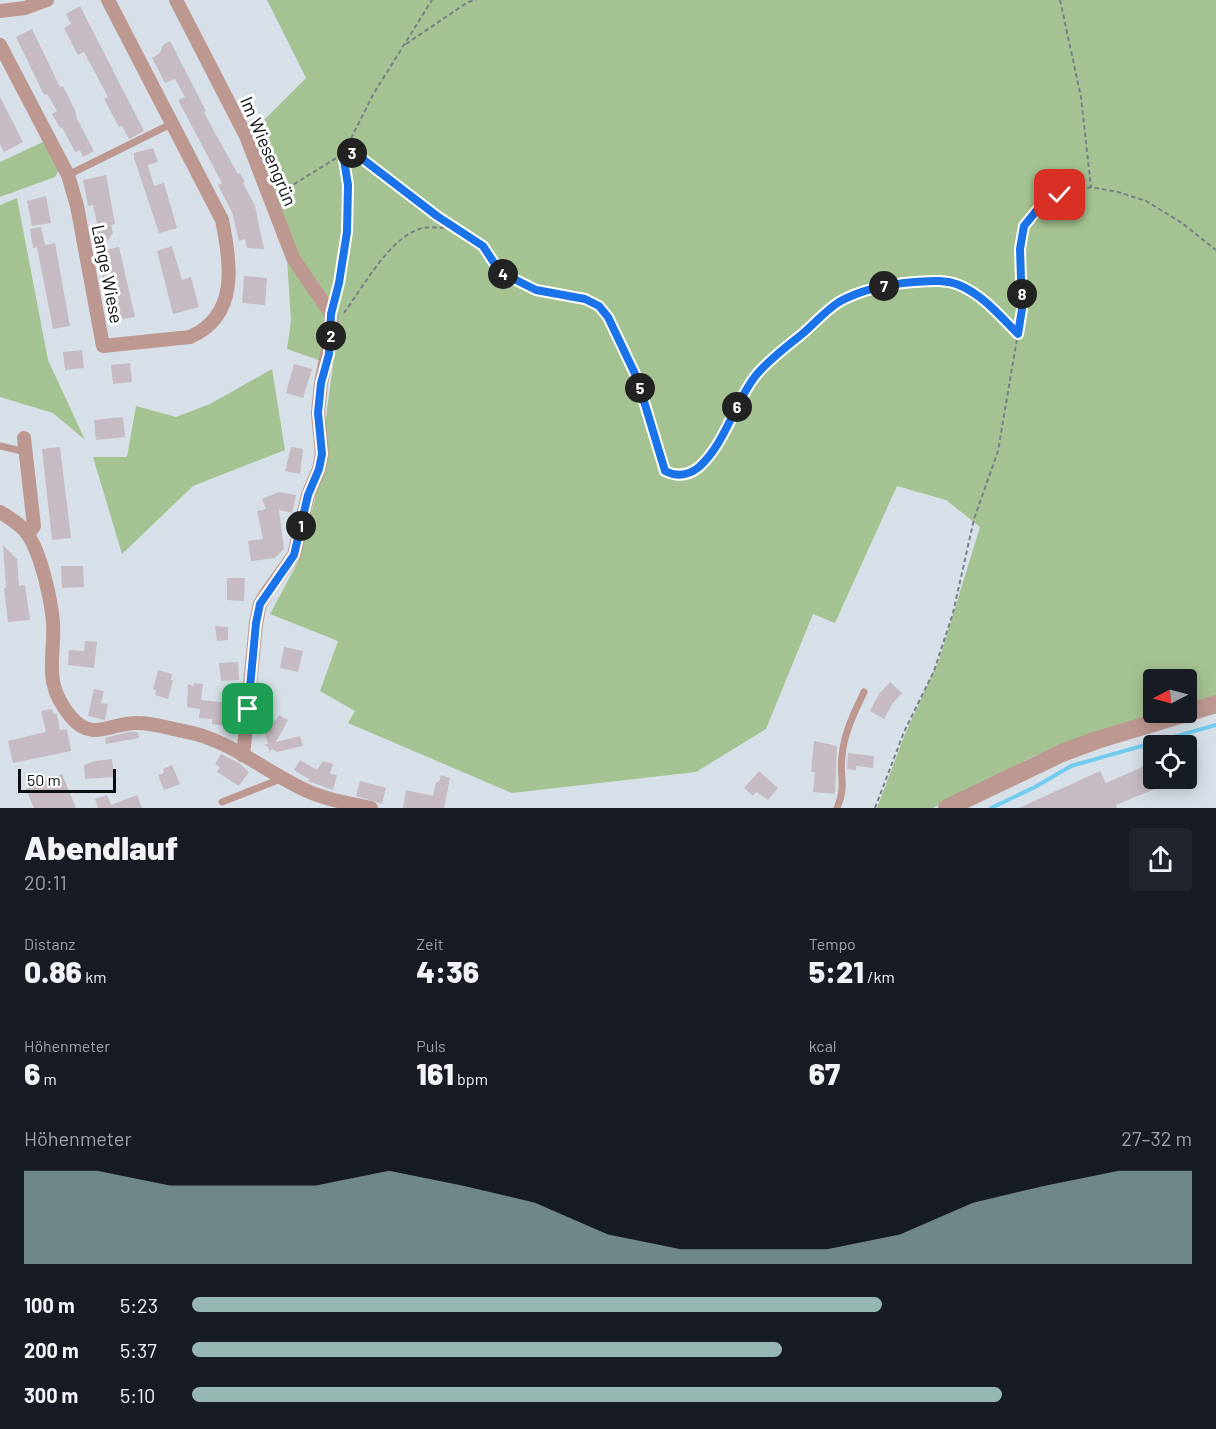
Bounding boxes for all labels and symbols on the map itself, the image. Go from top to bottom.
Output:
street label: Im Wiesengrün [236,93,302,209]
pin: 3 [337,138,367,168]
pin [1034,169,1085,220]
street label: Lange Wiese [88,223,128,325]
pin: 4 [488,259,518,289]
pin: 7 [869,271,899,301]
pin: 8 [1007,279,1037,309]
pin: 2 [316,321,346,351]
pin: 5 [625,373,655,403]
pin: 6 [722,392,752,422]
pin: 1 [286,511,316,541]
north arrow [1143,669,1197,723]
pin [222,683,273,734]
scale bar [18,766,116,794]

